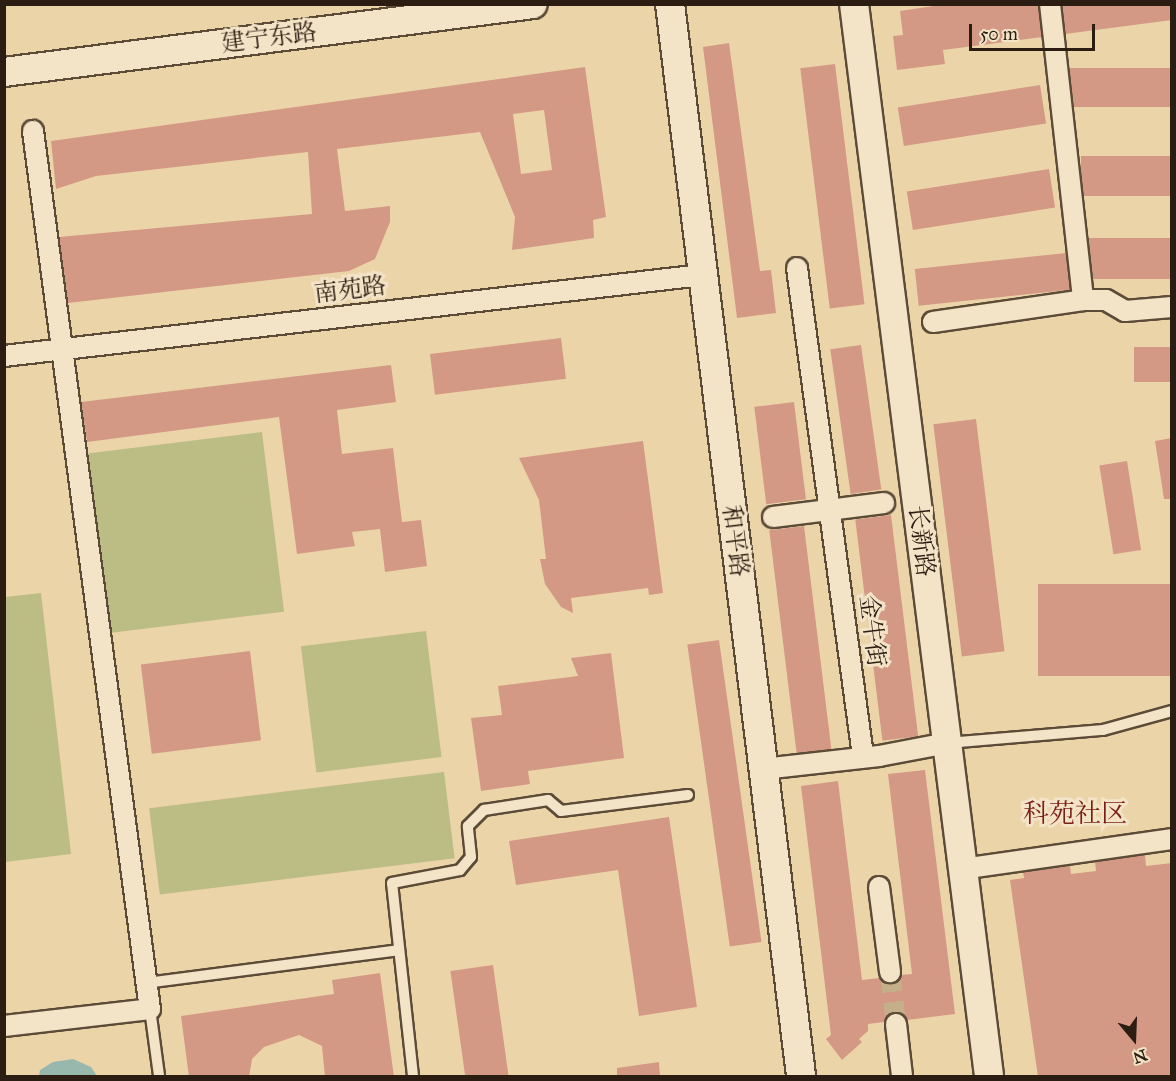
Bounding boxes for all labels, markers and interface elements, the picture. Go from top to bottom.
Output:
scale bar [972,12,1098,50]
street label: 建宁东路 [220,18,318,58]
text: 50 m [980,23,1018,45]
street label: 南苑路 [313,271,387,309]
street label: 和平路 [716,504,754,578]
street label: 长新路 [902,504,940,578]
street label: 金牛街 [853,594,891,668]
district label: 科苑社区 [1023,798,1127,830]
north arrow [1104,1009,1164,1069]
text: N [1131,1045,1150,1068]

